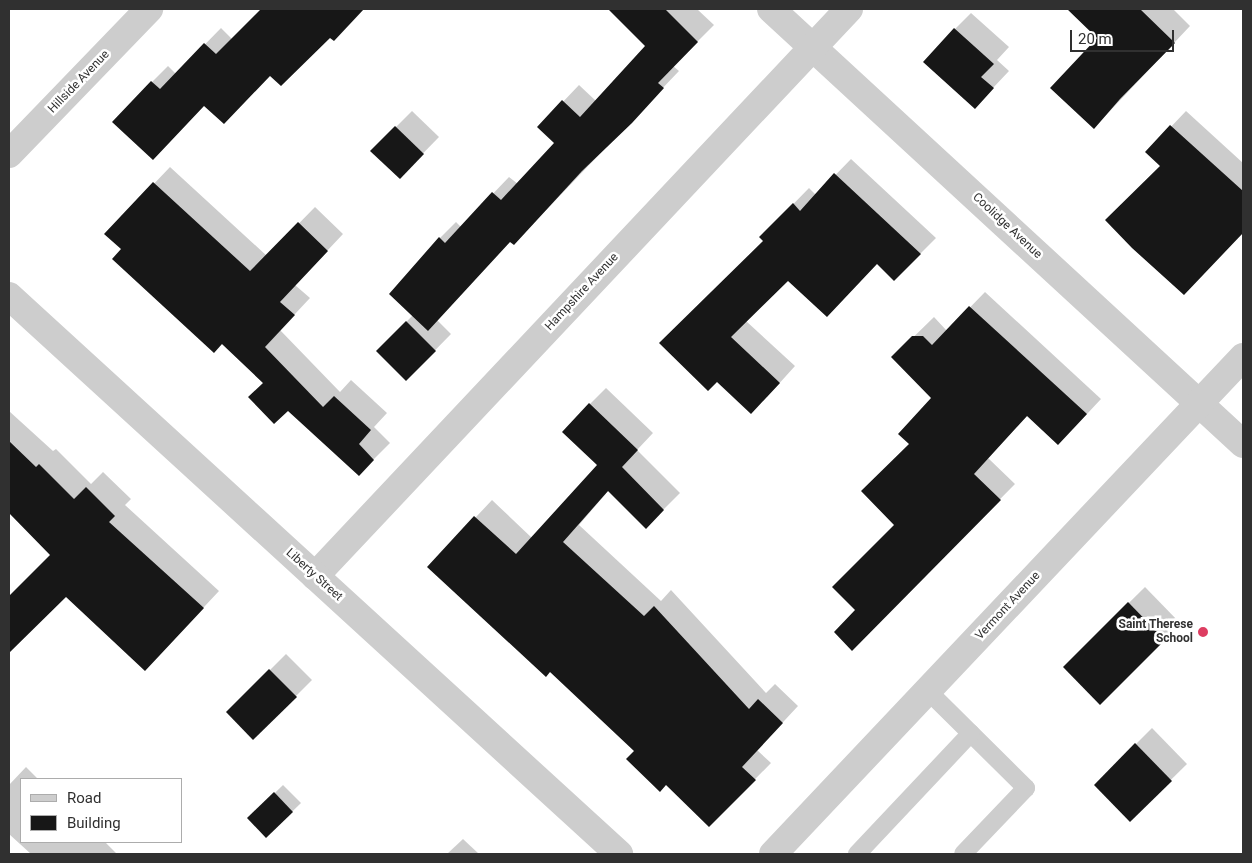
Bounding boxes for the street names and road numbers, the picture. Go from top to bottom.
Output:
street label: Hillside Avenue [45,48,113,116]
street label: Coolidge Avenue [969,190,1045,262]
street label: Hampshire Avenue [542,250,622,334]
street label: Liberty Street [283,546,345,604]
street label: Vermont Avenue [973,569,1043,643]

